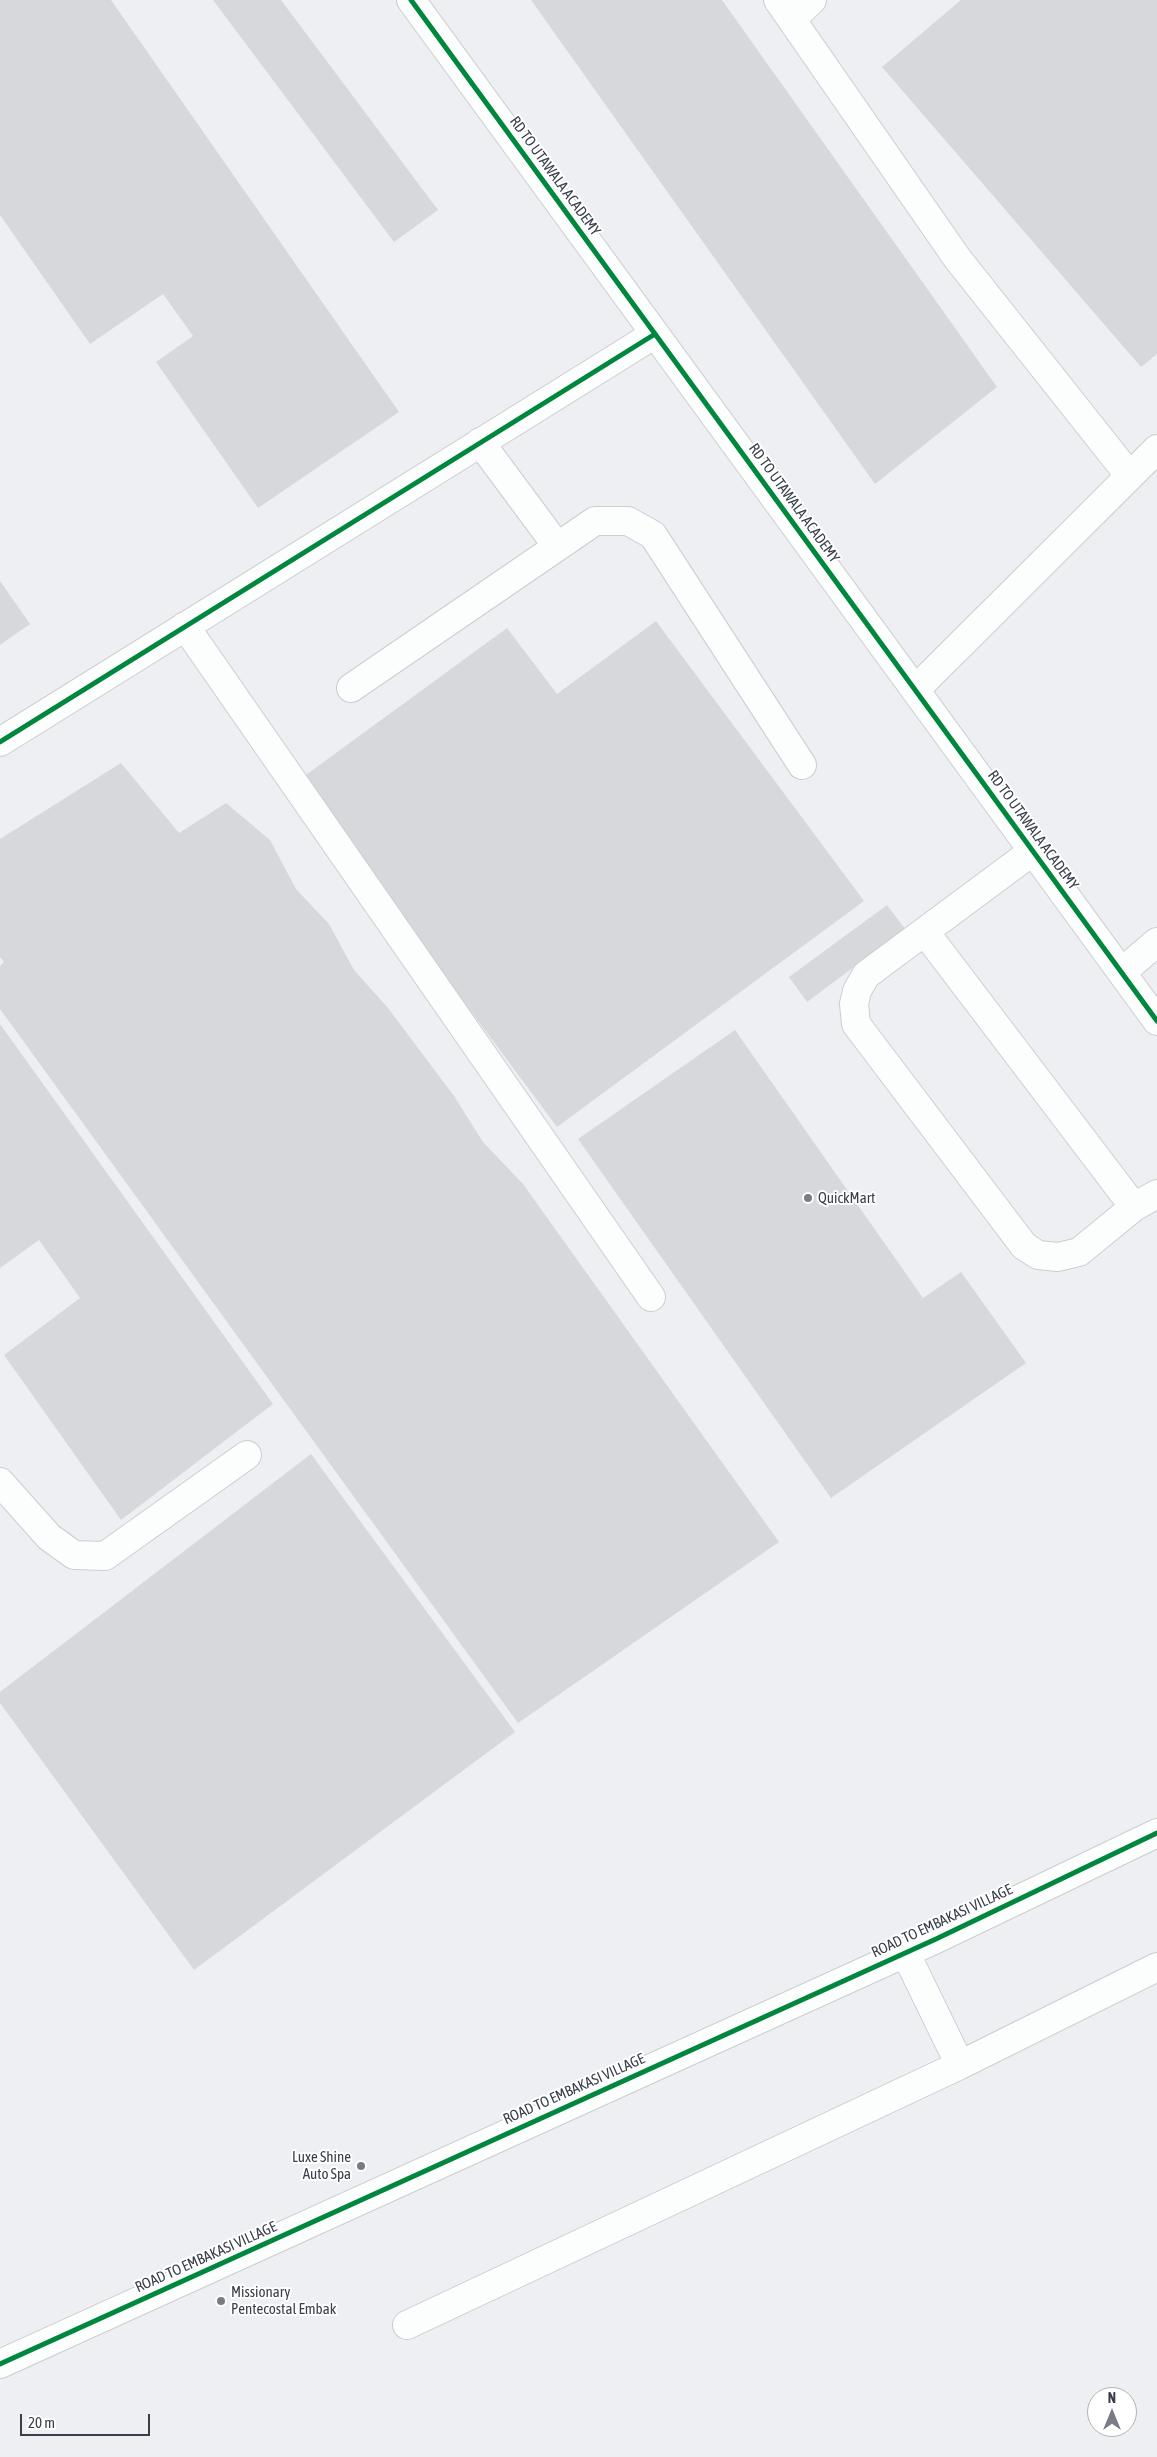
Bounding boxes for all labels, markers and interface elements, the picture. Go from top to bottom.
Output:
street label: RD TO UTAWALA ACADEMY [506,113,604,239]
street label: RD TO UTAWALA ACADEMY [745,440,843,566]
street label: RD TO UTAWALA ACADEMY [984,767,1082,893]
place label: QuickMart [818,1189,875,1207]
marker: QuickMart [802,1192,814,1204]
street label: ROAD TO EMBAKASI VILLAGE [869,1880,1015,1962]
street label: ROAD TO EMBAKASI VILLAGE [500,2050,648,2128]
place label: Luxe Shine Auto Spa [292,2148,351,2183]
marker: Luxe Shine Auto Spa [355,2160,367,2172]
street label: ROAD TO EMBAKASI VILLAGE [132,2218,280,2296]
place label: Missionary Pentecostal Embak [231,2283,336,2318]
marker: Missionary Pentecostal Embak [215,2295,227,2307]
north arrow [1087,2387,1137,2437]
text: N [1108,2390,1116,2406]
scale bar [22,2404,152,2436]
text: 20 m [28,2414,55,2431]

